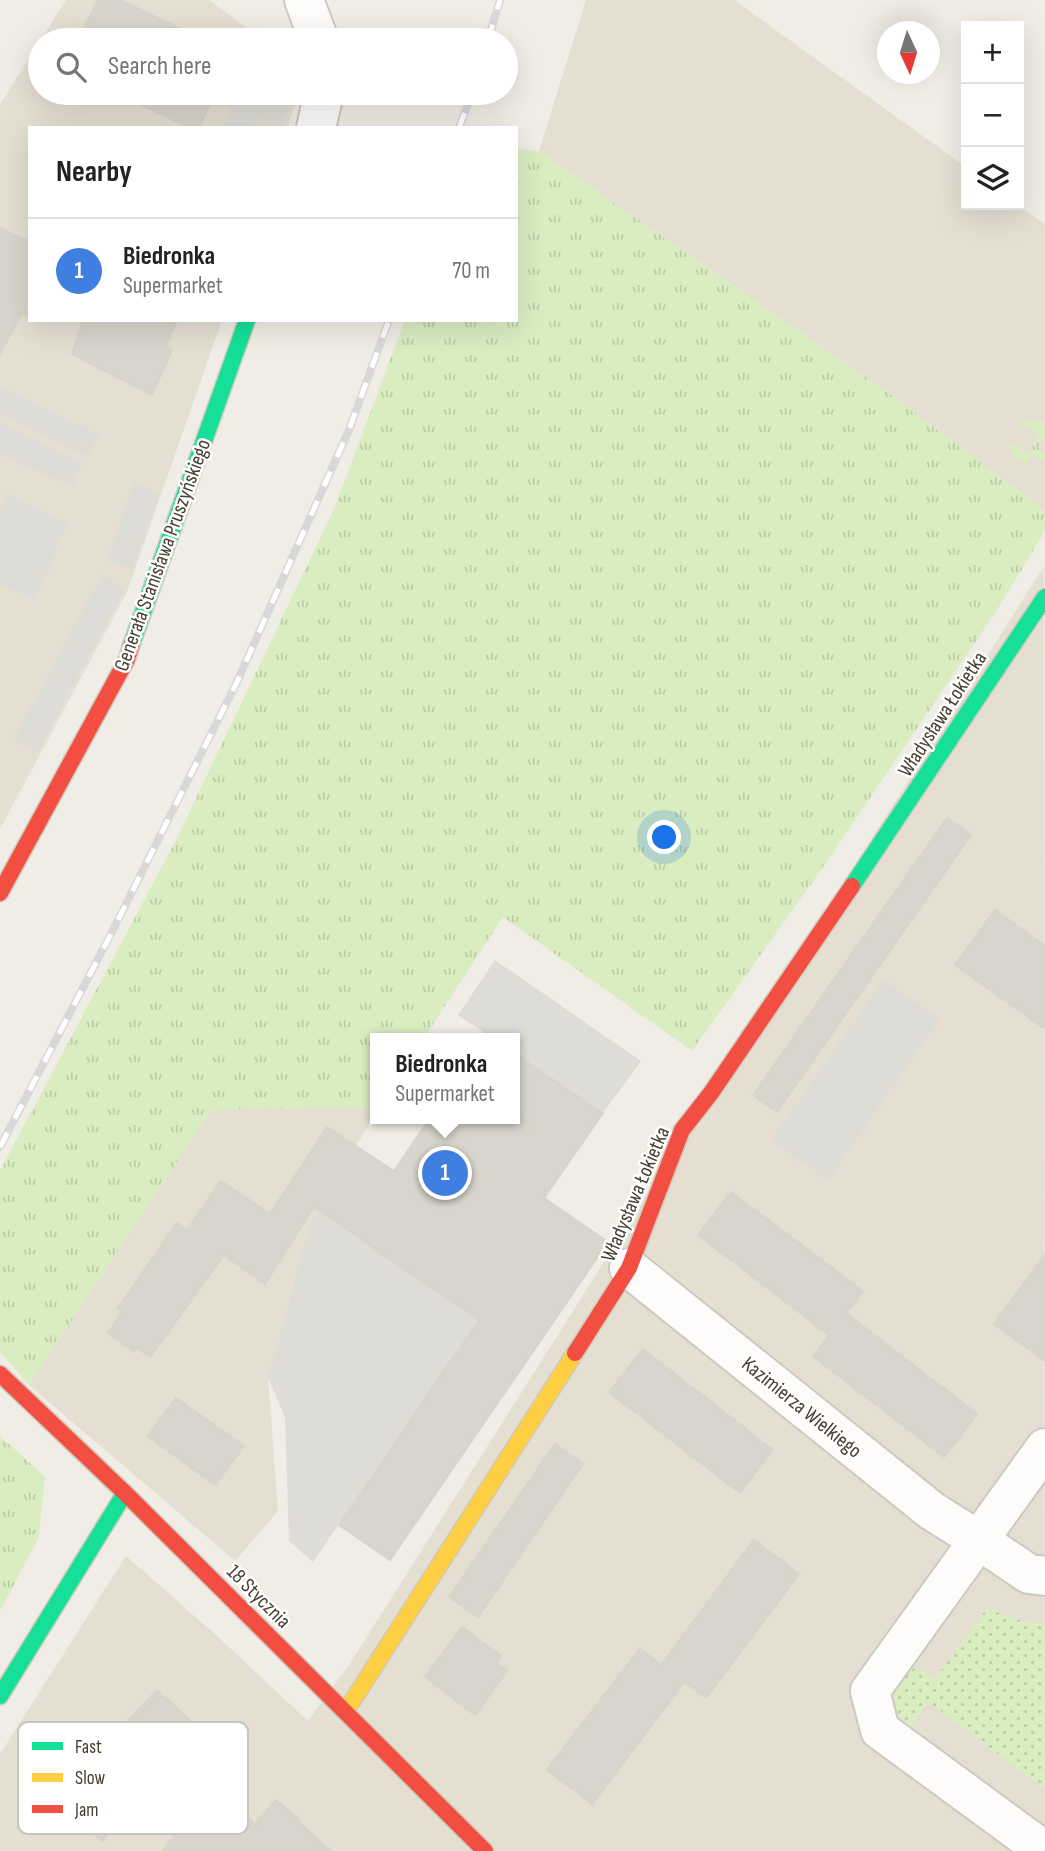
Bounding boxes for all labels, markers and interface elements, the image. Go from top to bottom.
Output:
north arrow [877,21,940,84]
map controls [961,21,1024,210]
button: + [961,21,1024,84]
search box [28,28,518,105]
icon: search [52,48,90,86]
text: Search here [108,51,211,82]
button: − [961,84,1024,147]
button: layers [961,147,1024,210]
text: Nearby [56,154,132,190]
text: Biedronka [123,241,215,272]
text: 1 [74,257,84,285]
text: 70 m [452,257,490,285]
text: Supermarket [123,272,223,300]
street label: Generała Stanisława Pruszyńskiego [109,436,216,674]
street label: Władysława Łokietka [893,647,992,781]
your location [647,820,681,854]
popup [370,1033,520,1124]
text: Biedronka [395,1049,487,1080]
text: Supermarket [395,1080,495,1108]
street label: Władysława Łokietka [596,1123,675,1265]
pin: 1 [422,1147,468,1199]
street label: Kazimierza Wielkiego [737,1351,867,1463]
street label: 18 Stycznia [222,1559,296,1633]
legend [18,1722,248,1834]
text: Fast [75,1736,102,1759]
text: Slow [75,1767,105,1790]
text: Jam [74,1799,98,1822]

